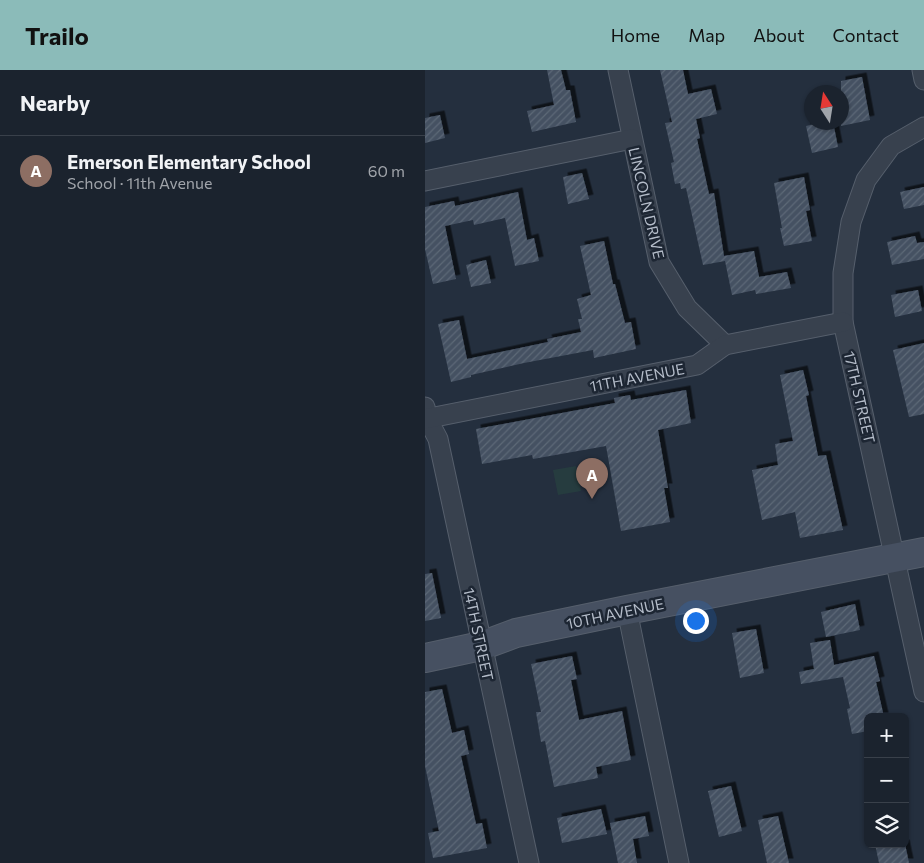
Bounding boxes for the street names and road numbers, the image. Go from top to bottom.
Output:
street label: LINCOLN DRIVE [625,145,669,261]
street label: 17TH STREET [841,349,879,445]
street label: 11TH AVENUE [588,359,686,395]
street label: 14TH STREET [460,586,498,682]
street label: 10TH AVENUE [565,594,665,632]

